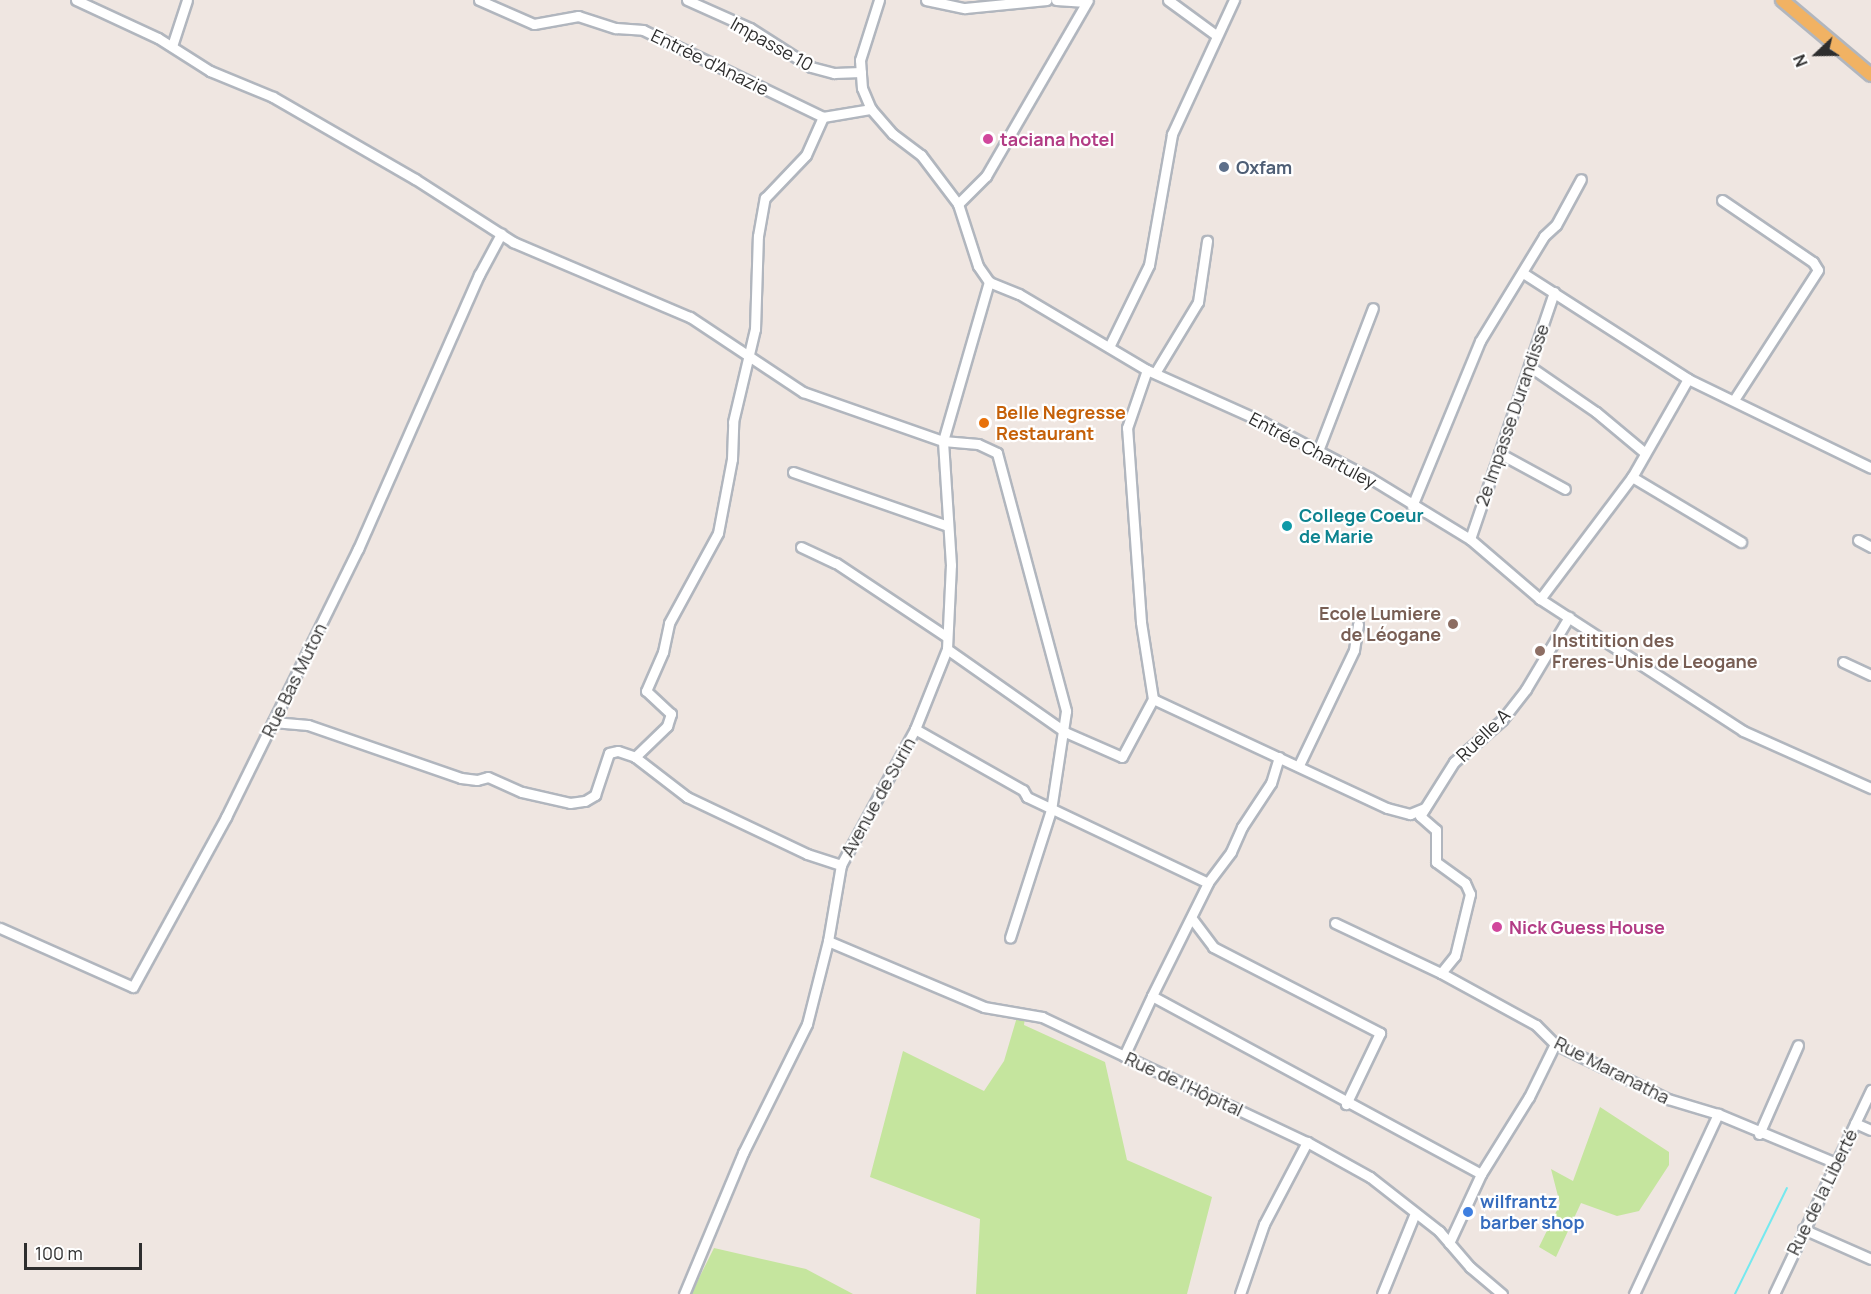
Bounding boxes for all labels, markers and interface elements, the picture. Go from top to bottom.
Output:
street label: Impasse 10 [727,12,817,76]
street label: Entrée d'Anazie [648,24,772,100]
north arrow [1787,24,1847,84]
text: N [1788,51,1813,70]
place label: taciana hotel [1000,128,1114,150]
marker: taciana hotel [981,132,995,146]
place label: Oxfam [1236,156,1292,178]
marker: Oxfam [1217,160,1231,174]
street label: 2e Impasse Durandisse [1471,321,1553,509]
place label: Belle Negresse Restaurant [996,402,1126,444]
street label: Entrée Chartuley [1246,407,1380,493]
marker: Belle Negresse Restaurant [977,416,991,430]
place label: College Coeur de Marie [1299,505,1424,548]
marker: College Coeur de Marie [1280,519,1294,533]
place label: Ecole Lumiere de Léogane [1319,603,1441,646]
marker: Ecole Lumiere de Léogane [1446,617,1460,631]
street label: Rue Bas Muton [257,619,331,741]
place label: Institition des Freres-Unis de Leogane [1552,630,1758,672]
marker: Institition des Freres-Unis de Leogane [1533,644,1547,658]
street label: Ruelle A [1452,704,1514,766]
street label: Avenue de Surin [836,734,920,860]
place label: Nick Guess House [1509,916,1665,938]
marker: Nick Guess House [1490,920,1504,934]
street label: Rue Maranatha [1551,1032,1673,1108]
street label: Rue de l'Hôpital [1122,1047,1246,1121]
street label: Rue de la Liberté [1782,1125,1862,1259]
place label: wilfrantz barber shop [1480,1191,1585,1234]
marker: wilfrantz barber shop [1461,1205,1475,1219]
scale bar [27,1231,146,1269]
text: 100 m [35,1241,83,1265]

